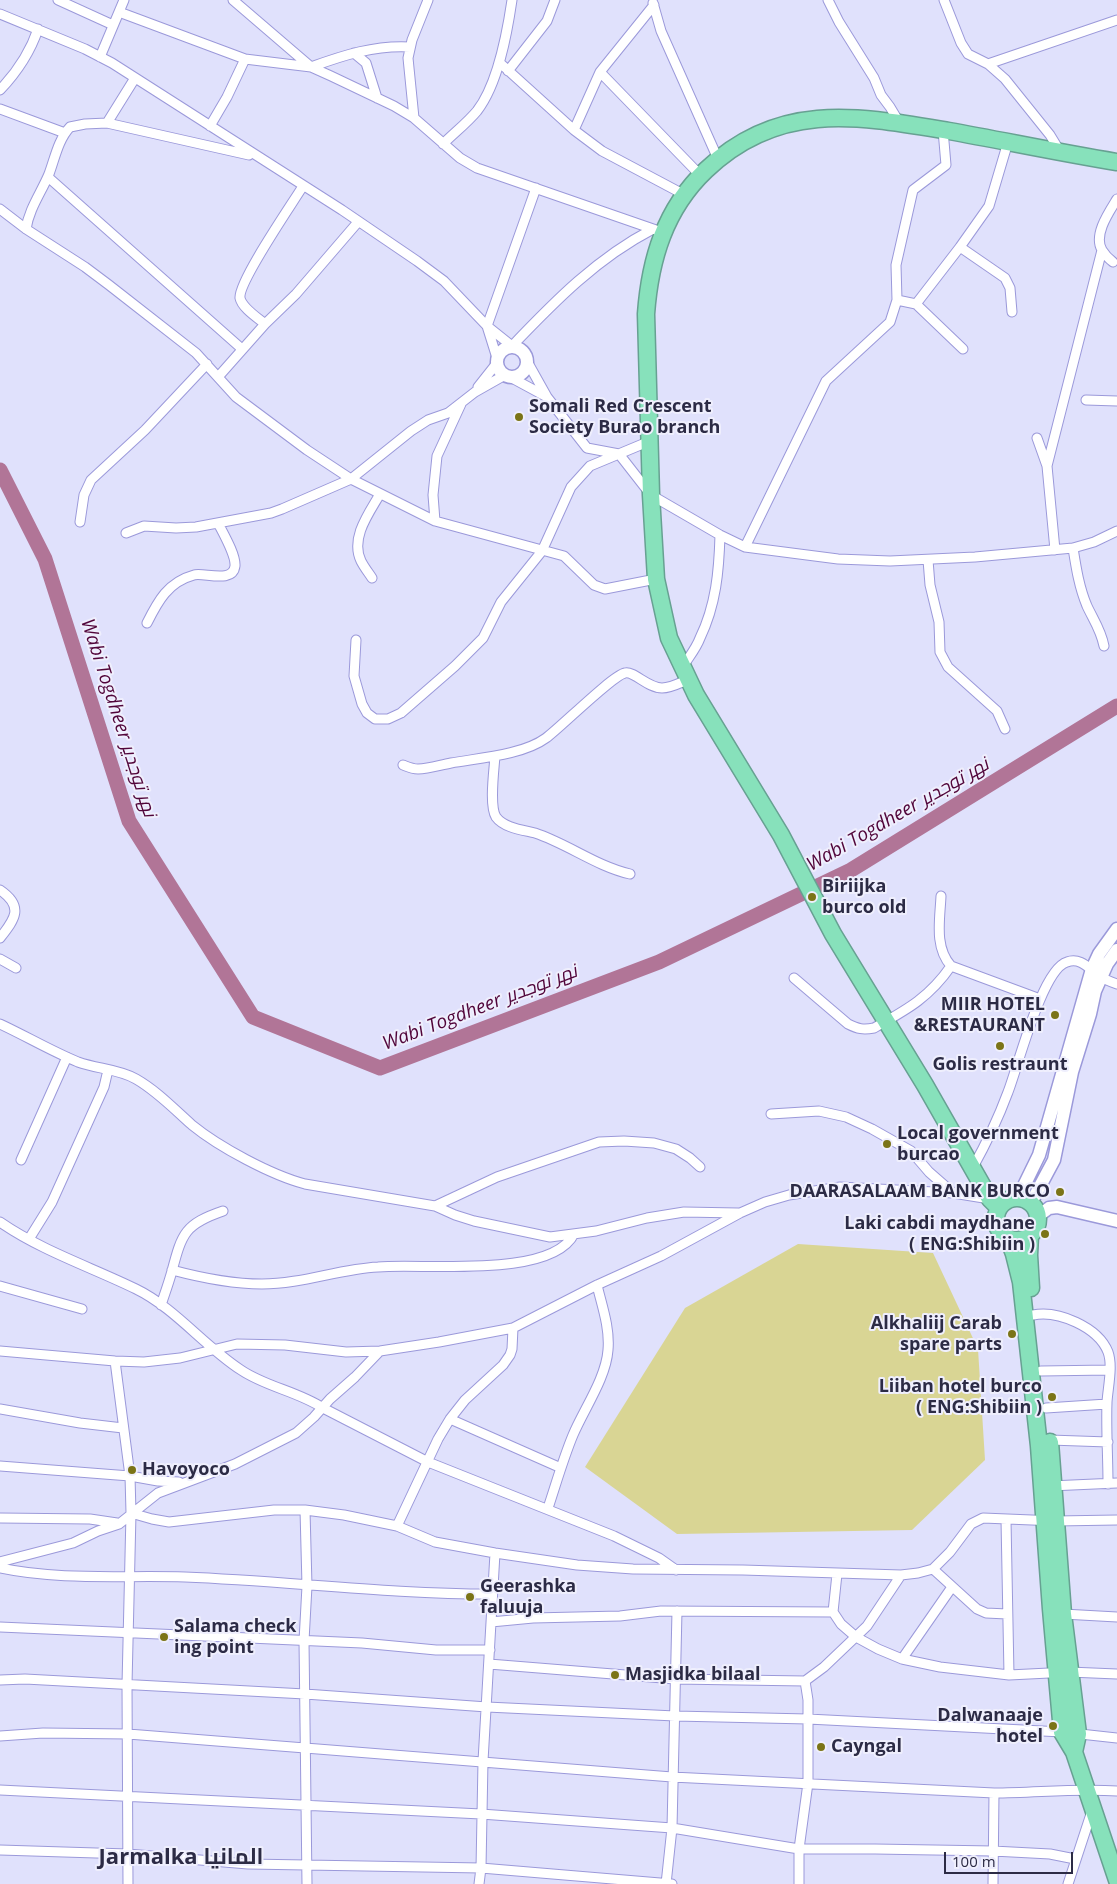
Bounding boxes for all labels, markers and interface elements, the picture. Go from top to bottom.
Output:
place label: Somali Red Crescent Society Burao branch [529,396,720,438]
marker: Somali Red Crescent Society Burao branch [513,411,525,423]
water label: Wabi Togdheer نهر توجدير [75,616,161,820]
water label: Wabi Togdheer نهر توجدير [803,753,993,877]
place label: Biriijka burco old [822,876,906,919]
marker: Biriijka burco old [806,891,818,903]
water label: Wabi Togdheer نهر توجدير [379,960,581,1056]
place label: MIIR HOTEL &RESTAURANT [914,994,1045,1036]
marker: MIIR HOTEL &RESTAURANT [1049,1009,1061,1021]
marker: Golis restraunt [994,1040,1006,1052]
place label: Golis restraunt [933,1054,1067,1076]
place label: Local government burcao [897,1123,1059,1166]
marker: Local government burcao [881,1138,893,1150]
place label: DAARASALAAM BANK BURCO [789,1181,1050,1203]
marker: DAARASALAAM BANK BURCO [1054,1186,1066,1198]
place label: Laki cabdi maydhane ( ENG:Shibiin ) [844,1213,1035,1256]
marker: Laki cabdi maydhane ( ENG:Shibiin ) [1039,1228,1051,1240]
place label: Alkhaliij Carab spare parts [871,1313,1002,1356]
marker: Alkhaliij Carab spare parts [1006,1328,1018,1340]
place label: Liiban hotel burco ( ENG:Shibiin ) [879,1376,1042,1418]
marker: Liiban hotel burco ( ENG:Shibiin ) [1046,1391,1058,1403]
place label: Havoyoco [142,1459,230,1481]
marker: Havoyoco [126,1464,138,1476]
place label: Geerashka faluuja [480,1576,576,1618]
marker: Geerashka faluuja [464,1591,476,1603]
place label: Salama check ing point [174,1616,297,1658]
marker: Salama check ing point [158,1631,170,1643]
place label: Masjidka bilaal [625,1664,760,1686]
marker: Masjidka bilaal [609,1669,621,1681]
place label: Dalwanaaje hotel [937,1705,1043,1748]
marker: Dalwanaaje hotel [1047,1720,1059,1732]
place label: Cayngal [831,1736,902,1758]
marker: Cayngal [815,1741,827,1753]
scale bar [947,1842,1076,1874]
district label: Jarmalka المانيا [99,1845,263,1871]
text: 100 m [952,1851,996,1871]

